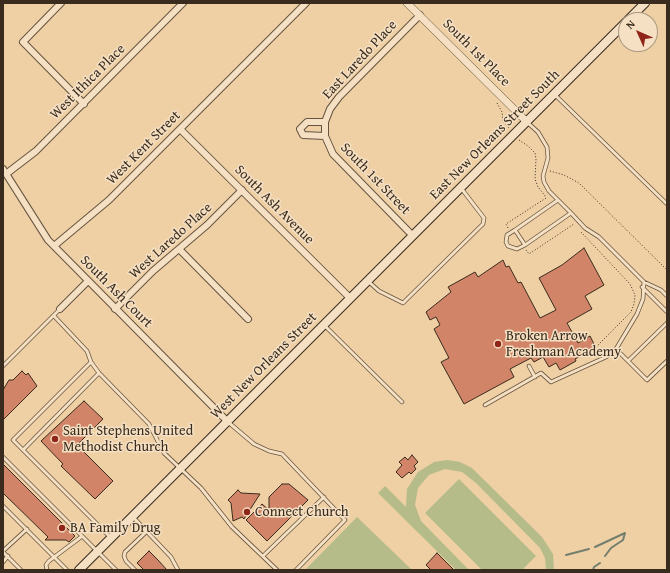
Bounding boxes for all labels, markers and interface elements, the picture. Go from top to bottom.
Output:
north arrow [618,12,658,52]
street label: South 1st Place [439,16,513,90]
text: N [622,16,638,32]
street label: East Laredo Place [319,17,401,103]
street label: West Ithica Place [47,41,129,123]
street label: East New Orleans Street South [427,67,563,203]
street label: West Kent Street [104,108,184,188]
street label: South 1st Street [337,140,413,218]
street label: South Ash Avenue [231,162,317,248]
street label: West Laredo Place [126,199,216,283]
street label: South Ash Court [76,252,156,332]
street label: West New Orleans Street [207,309,321,423]
place label: Broken Arrow Freshman Academy [506,328,621,360]
marker: Broken Arrow Freshman Academy [493,339,503,349]
place label: Saint Stephens United Methodist Church [63,423,193,456]
marker: Saint Stephens United Methodist Church [50,434,60,444]
place label: Connect Church [255,504,349,520]
marker: Connect Church [242,507,252,517]
place label: BA Family Drug [70,520,161,536]
marker: BA Family Drug [57,523,67,533]

